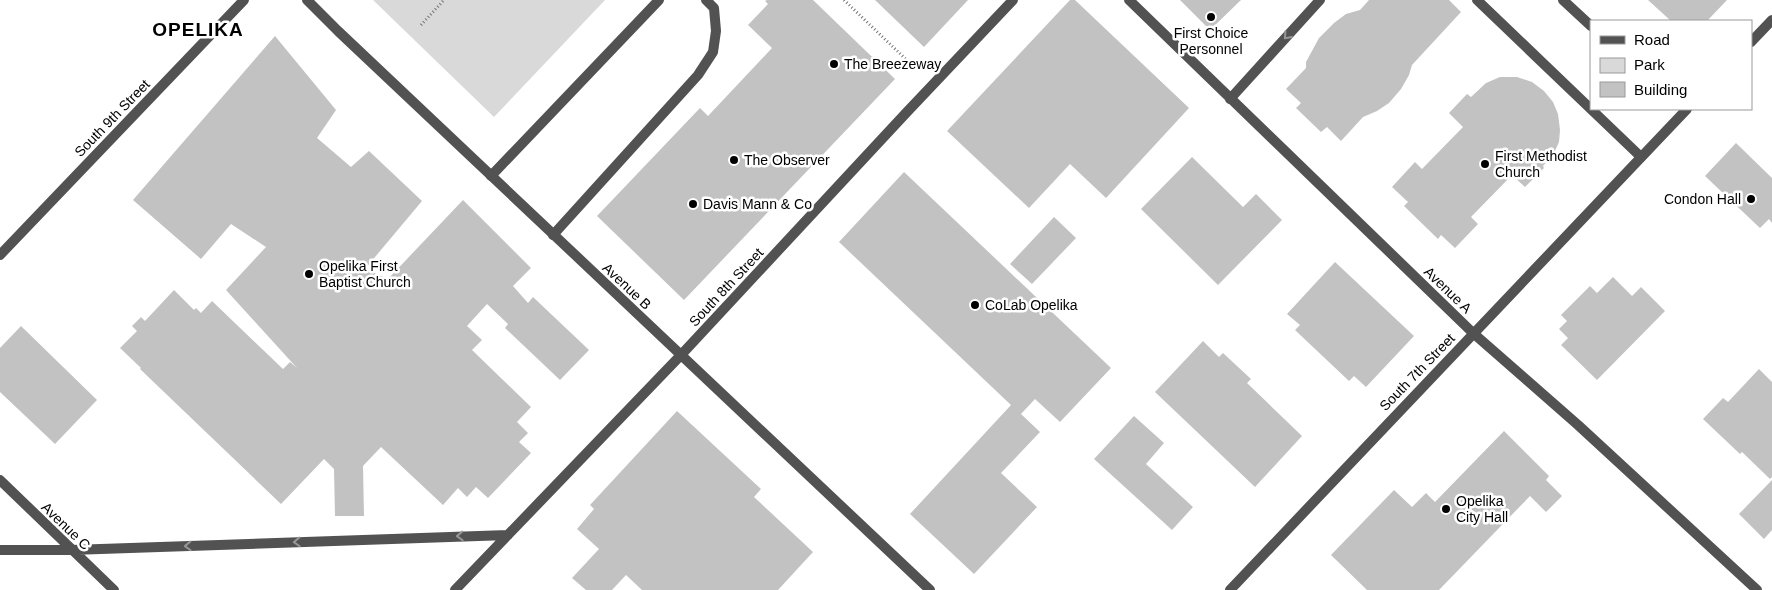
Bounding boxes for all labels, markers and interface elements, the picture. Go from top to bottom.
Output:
marker: First Choice Personnel [1205,11,1217,23]
district label: OPELIKA [152,19,244,40]
legend [1590,20,1752,110]
place label: First Choice Personnel [1174,25,1249,57]
one-way arrow [1284,31,1293,40]
text: Road [1634,31,1670,48]
place label: The Breezeway [844,56,941,72]
text: Park [1634,56,1665,73]
marker: The Breezeway [828,58,840,70]
street label: South 9th Street [71,76,153,160]
text: Building [1634,81,1687,98]
place label: First Methodist Church [1495,148,1587,180]
place label: The Observer [744,152,830,168]
marker: The Observer [728,154,740,166]
marker: First Methodist Church [1479,158,1491,170]
place label: Condon Hall [1664,191,1741,207]
marker: Condon Hall [1745,193,1757,205]
place label: Davis Mann & Co [703,196,812,212]
marker: Davis Mann & Co [687,198,699,210]
street label: South 8th Street [686,244,766,329]
place label: Opelika First Baptist Church [319,258,411,290]
street label: Avenue B [599,260,655,312]
street label: Avenue A [1421,264,1475,317]
marker: Opelika First Baptist Church [303,268,315,280]
place label: CoLab Opelika [985,297,1078,313]
marker: CoLab Opelika [969,299,981,311]
street label: South 7th Street [1376,330,1458,414]
place label: Opelika City Hall [1456,493,1508,525]
street label: Avenue C [38,499,94,553]
marker: Opelika City Hall [1440,503,1452,515]
one-way arrow [455,531,463,541]
one-way arrow [293,536,301,547]
one-way arrow [184,540,192,551]

